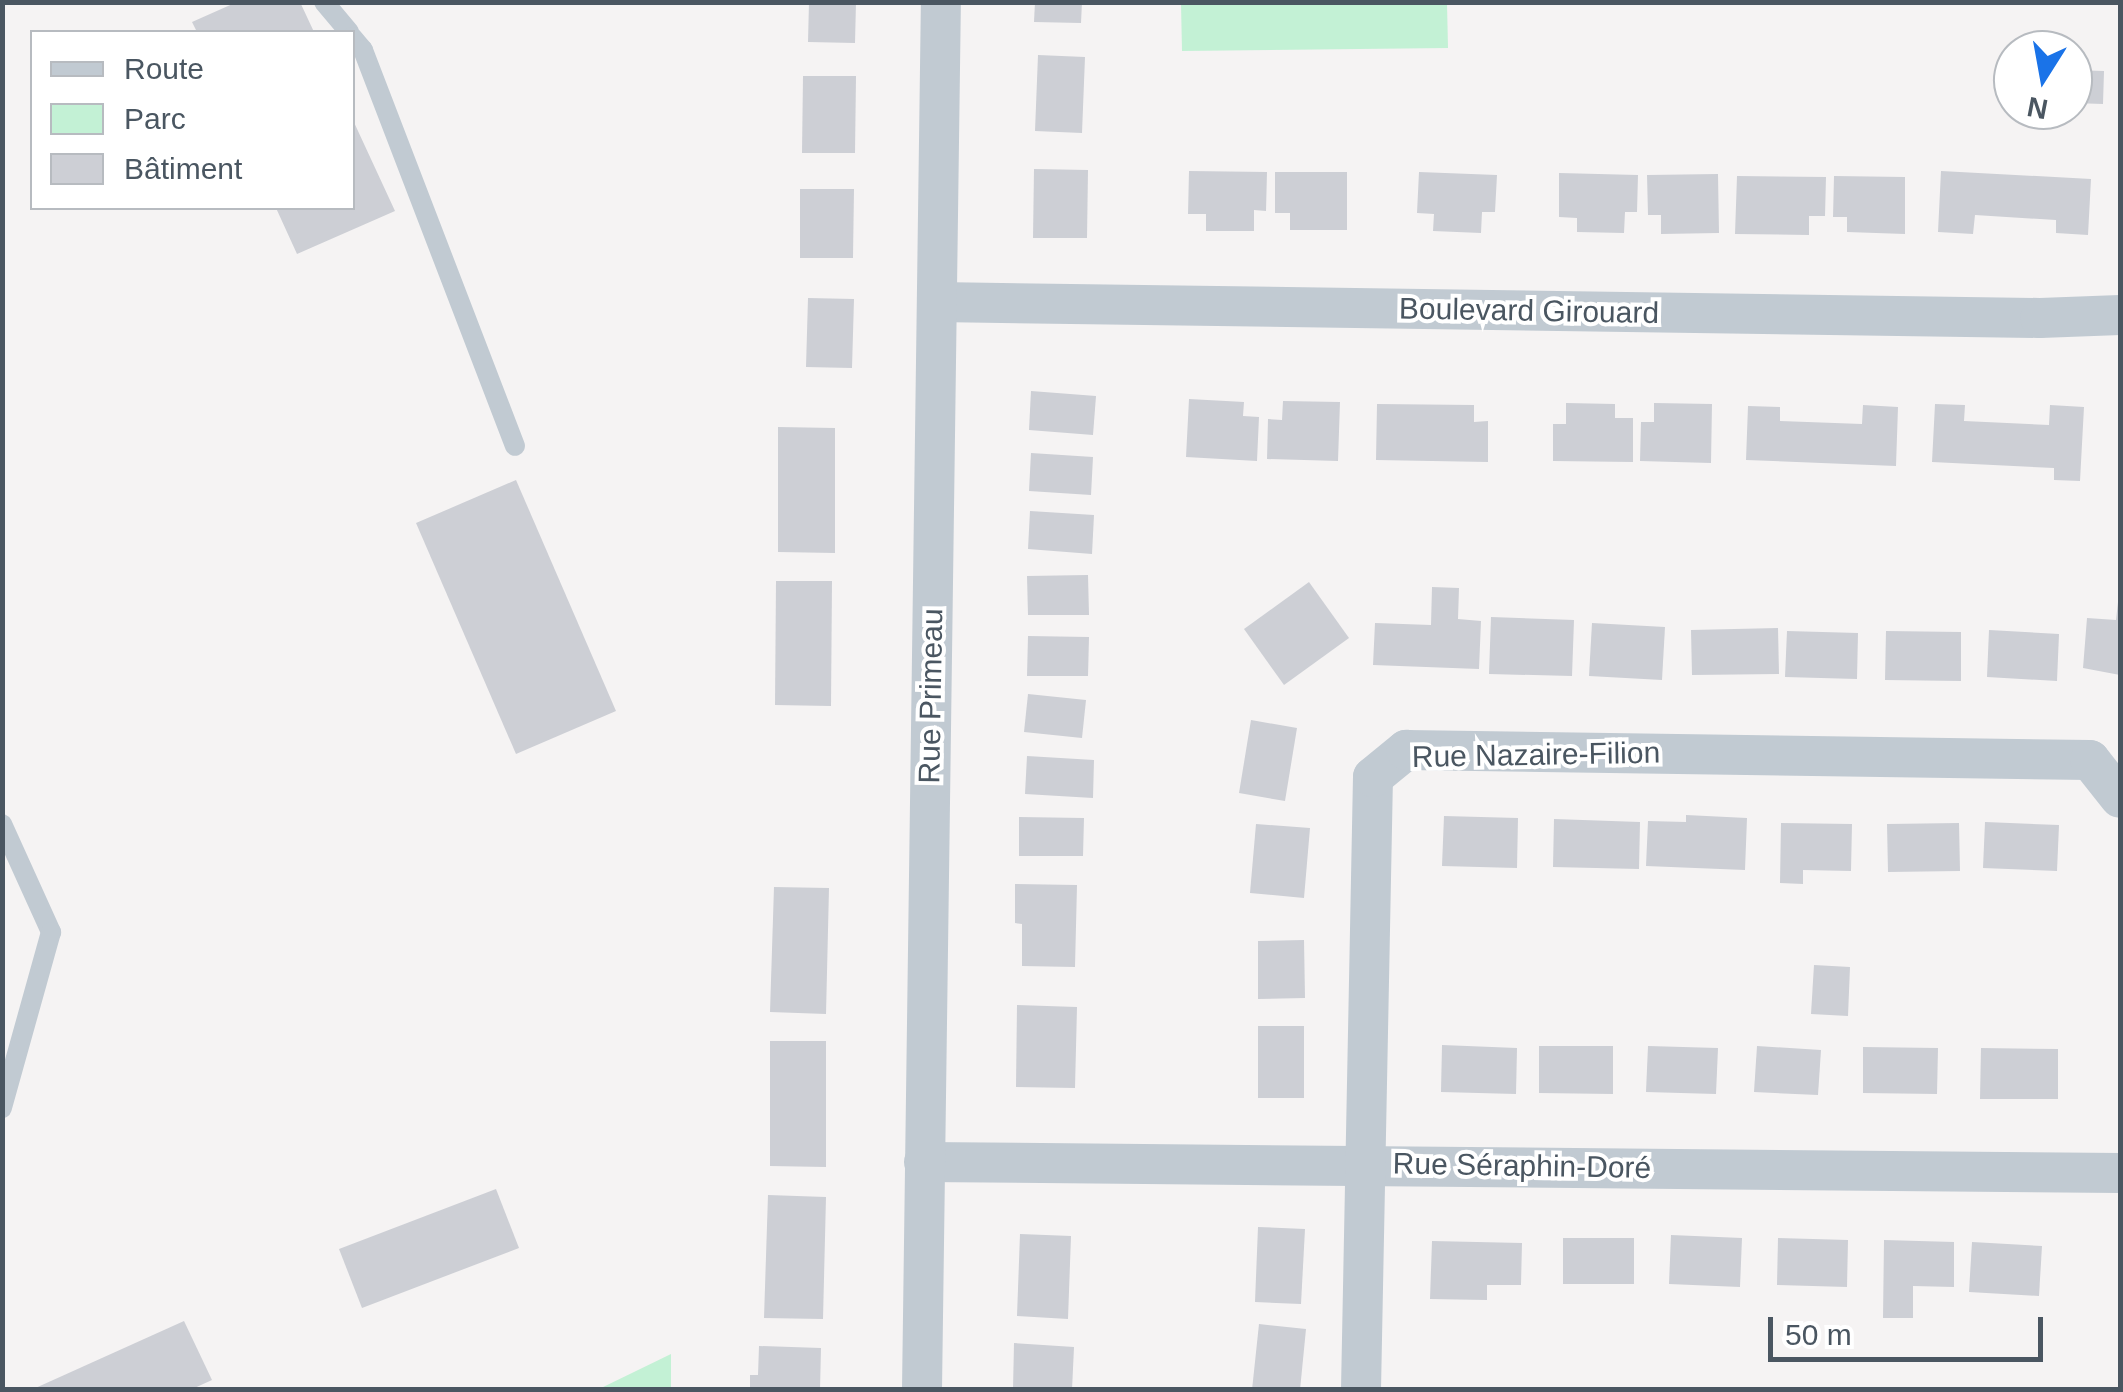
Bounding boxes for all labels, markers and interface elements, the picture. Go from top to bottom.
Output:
legend [30,30,355,210]
north arrow [1993,30,2093,130]
text: Route [124,52,204,85]
text: N [2025,91,2050,125]
text: Parc [124,102,186,135]
text: Bâtiment [124,152,242,185]
street label: Boulevard Girouard [1399,291,1659,331]
street label: Rue Primeau [911,608,951,784]
street label: Rue Nazaire-Filion [1411,735,1661,775]
street label: Rue Séraphin-Doré [1392,1146,1652,1186]
scale bar [1773,1297,2048,1359]
text: 50 m [1785,1318,1852,1351]

